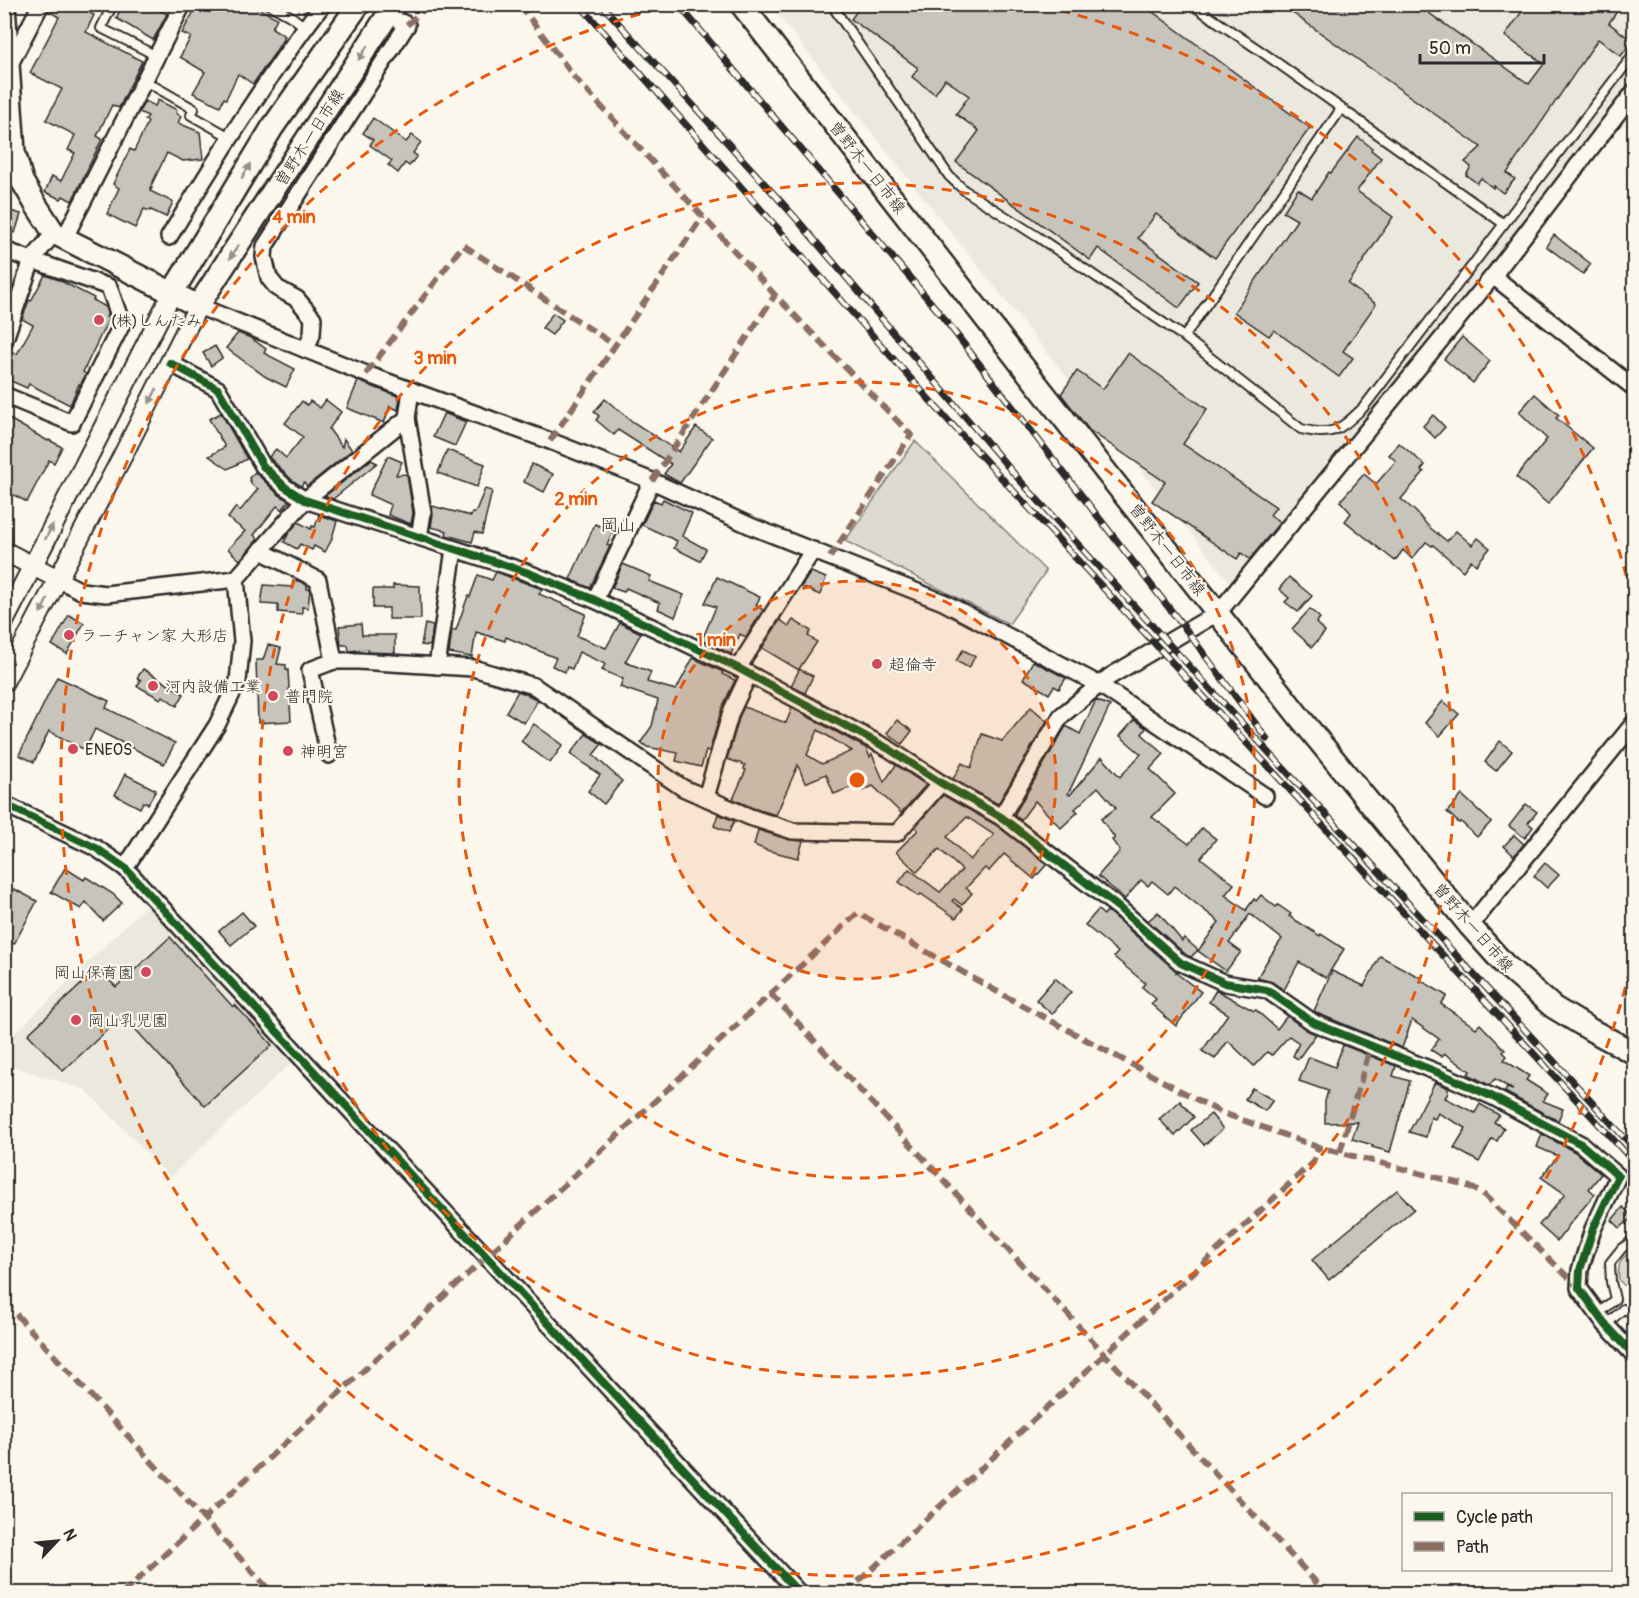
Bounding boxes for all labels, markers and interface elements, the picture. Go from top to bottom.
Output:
scale bar [1420,27,1544,65]
text: 50 m [1429,37,1471,60]
one-way arrow [358,45,369,62]
street label: 曽野木一日市線 [271,85,349,190]
street label: 曽野木一日市線 [825,117,910,218]
one-way arrow [241,163,252,179]
text: 4 min [272,206,316,229]
one-way arrow [228,244,239,260]
place label: (株)しんたみ [111,311,202,331]
marker: (株)しんたみ [92,313,106,327]
text: 3 min [413,347,457,370]
one-way arrow [148,388,158,405]
text: 2 min [554,488,598,511]
street label: 曽野木一日市線 [1125,499,1210,600]
district label: 岡山 [600,514,636,537]
one-way arrow [45,524,54,541]
one-way arrow [39,598,48,615]
place label: ラーチャン家 大形店 [81,626,228,646]
marker: ラーチャン家 大形店 [62,628,76,642]
text: 1 min [696,629,736,652]
place label: 超倫寺 [889,655,937,675]
marker: 超倫寺 [870,657,884,671]
place label: 河内設備工業 [165,677,261,697]
marker: 河内設備工業 [146,679,160,693]
place label: 普門院 [285,687,333,707]
marker: 普門院 [266,689,280,703]
place label: ENEOS [85,740,132,760]
marker: ENEOS [66,742,80,756]
place label: 神明宮 [300,742,348,762]
marker: 神明宮 [281,744,295,758]
centre of rings [847,770,867,790]
street label: 曽野木一日市線 [1429,879,1518,976]
place label: 岡山保育園 [54,963,134,983]
marker: 岡山保育園 [139,965,153,979]
place label: 岡山乳児園 [88,1011,168,1031]
marker: 岡山乳児園 [69,1013,83,1027]
legend [1402,1493,1612,1571]
text: Cycle path [1456,1506,1533,1529]
north arrow [27,1511,87,1571]
text: N [58,1526,81,1544]
text: Path [1456,1536,1489,1559]

